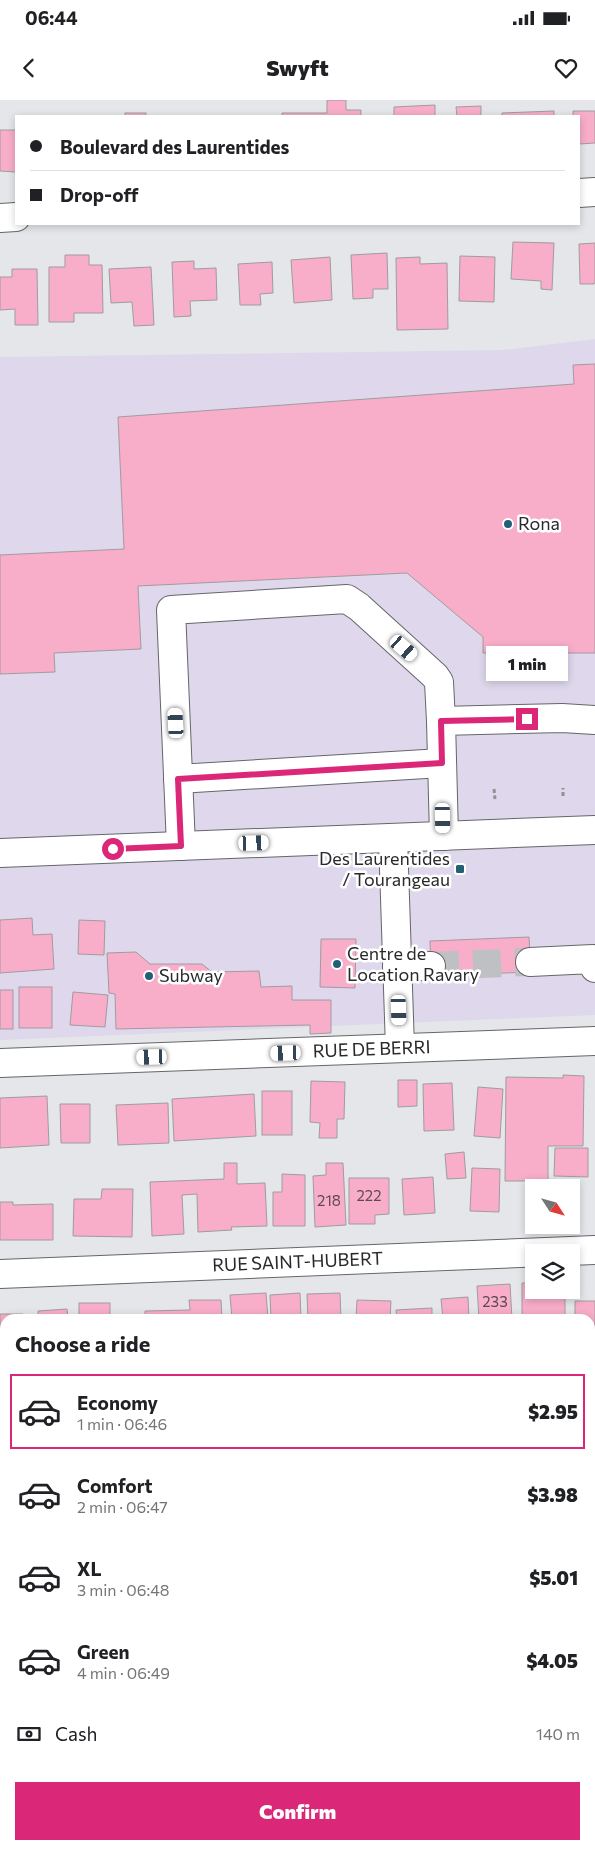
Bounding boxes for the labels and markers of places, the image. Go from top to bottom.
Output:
place label: Rona [518,512,560,534]
marker: Rona [502,518,514,530]
place label: Des Laurentides / Tourangeau [319,847,450,890]
marker: Des Laurentides / Tourangeau [454,863,466,875]
place label: Centre de Location Ravary [347,942,479,985]
marker: Centre de Location Ravary [331,958,343,970]
place label: Subway [159,964,223,986]
marker: Subway [143,970,155,982]

